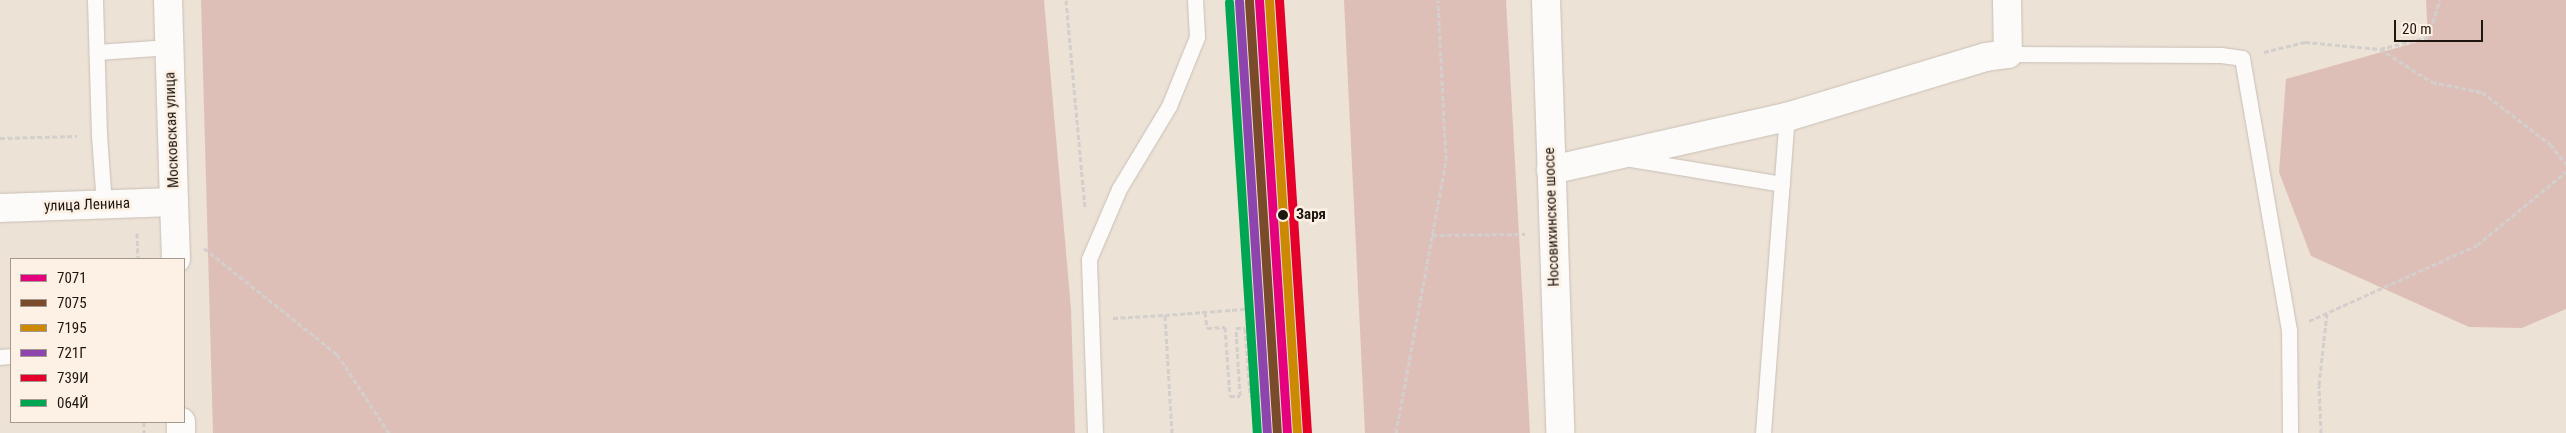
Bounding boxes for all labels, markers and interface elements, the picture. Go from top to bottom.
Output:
scale bar [2396,10,2485,42]
text: 20 m [2402,20,2432,38]
street label: Московская улица [161,72,183,188]
street label: Носовихинское шоссе [1541,147,1563,287]
street label: улица Ленина [44,195,130,215]
marker: Заря [1274,206,1292,224]
place label: Заря [1296,206,1326,224]
legend [10,258,185,423]
text: 7071 [57,269,87,287]
text: 7075 [57,294,87,312]
text: 7195 [57,319,87,337]
text: 721Г [57,344,87,362]
text: 739И [57,369,89,387]
text: 064Й [57,394,89,412]

